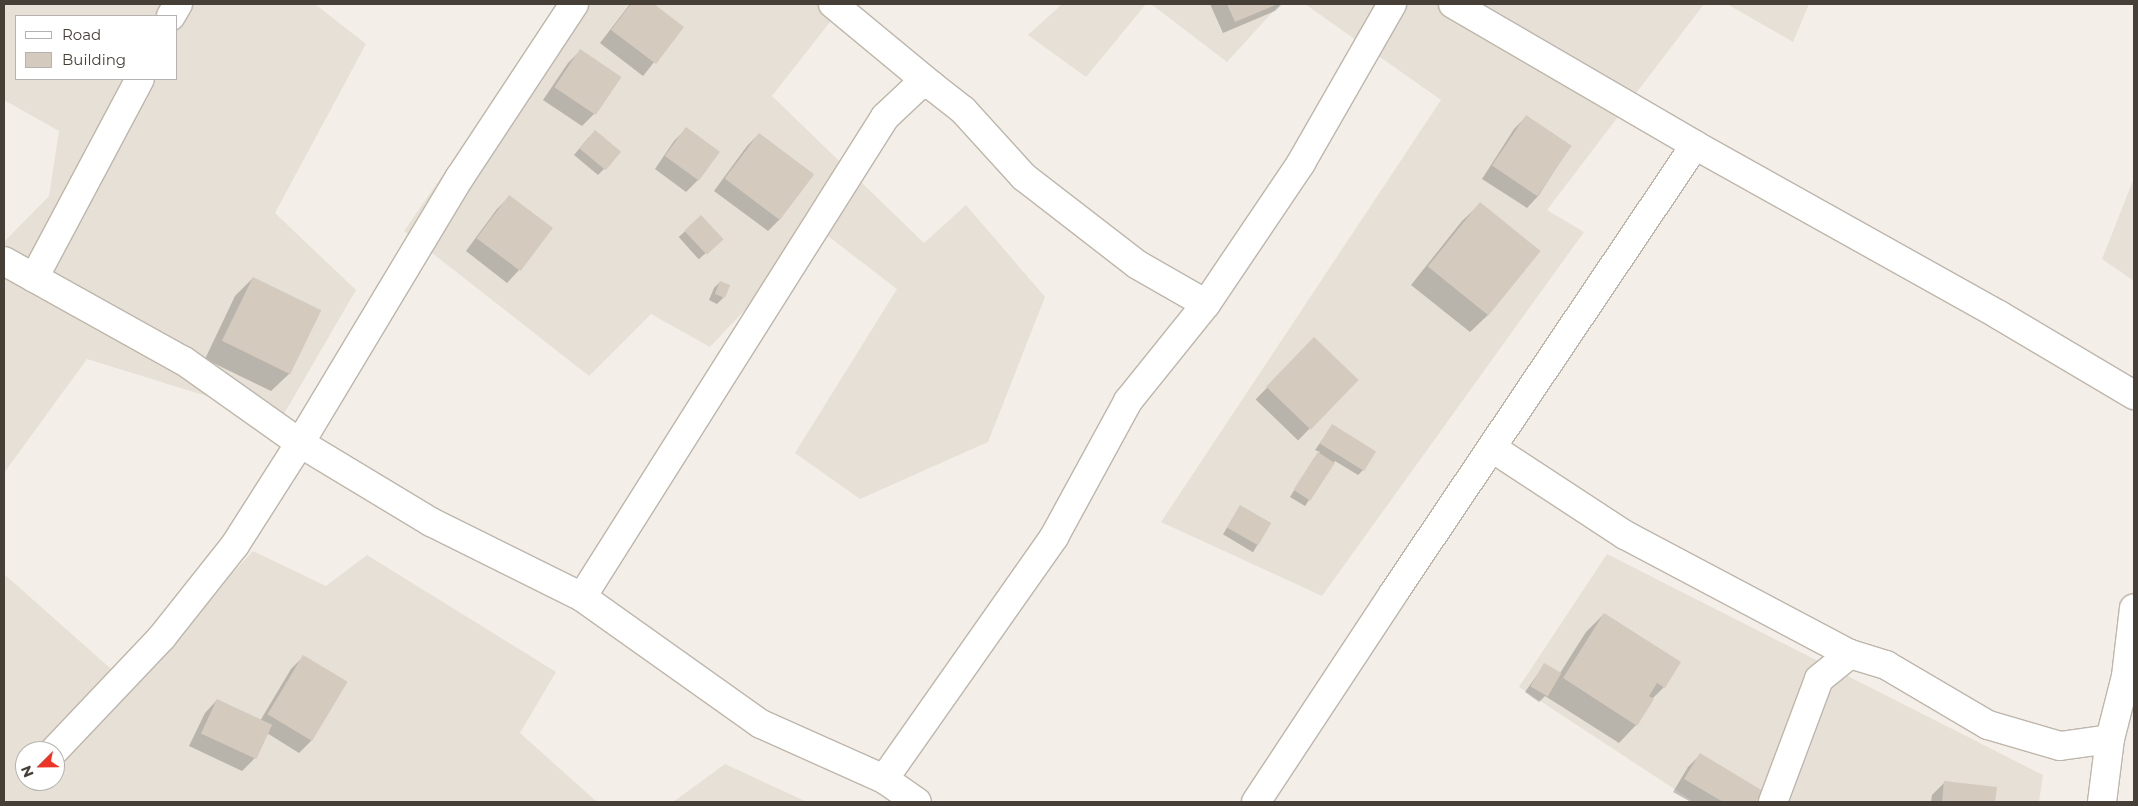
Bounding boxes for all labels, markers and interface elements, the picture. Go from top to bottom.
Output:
legend [15,15,178,80]
text: Road [62,25,101,44]
text: Building [62,50,126,69]
north arrow [15,741,65,791]
text: N [17,763,38,780]

